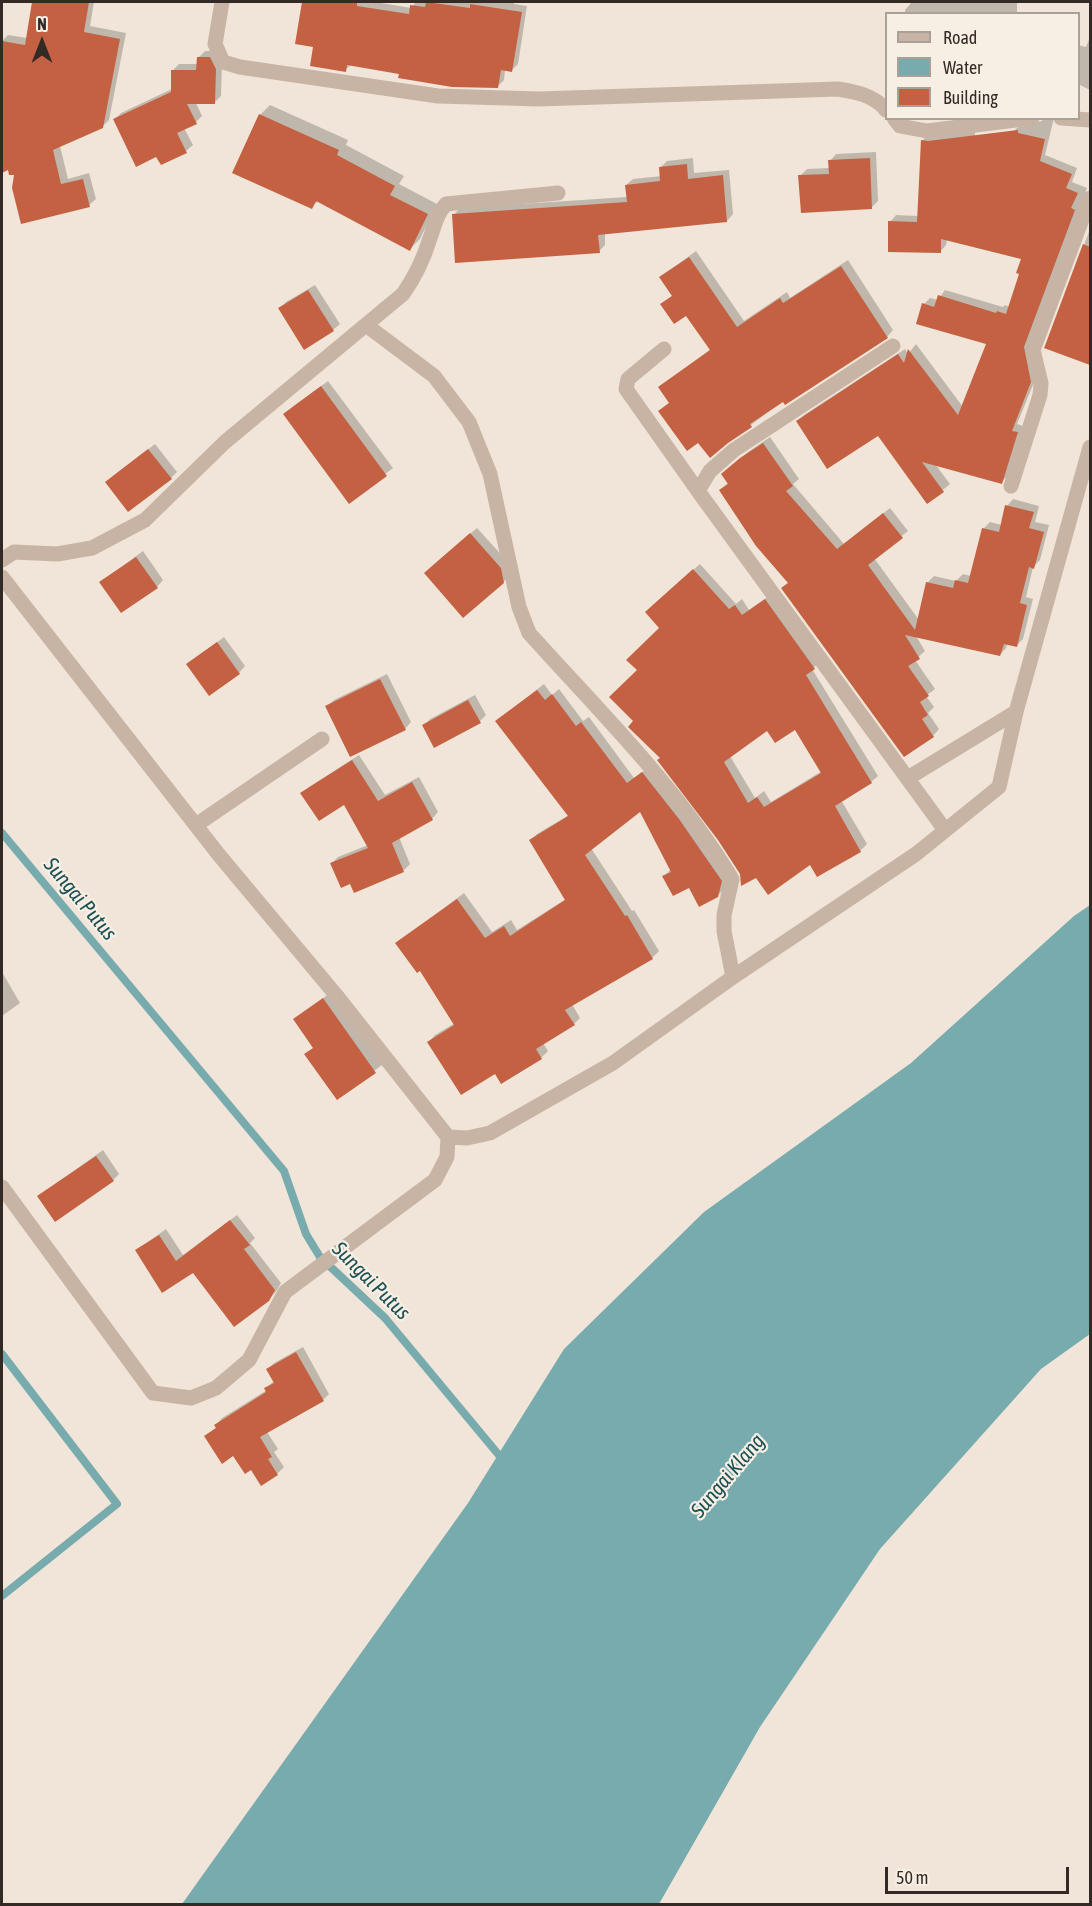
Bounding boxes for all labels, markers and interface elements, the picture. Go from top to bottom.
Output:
north arrow [12,12,72,72]
legend [885,12,1080,120]
text: N [37,15,47,33]
text: Road [943,27,977,48]
text: Water [943,57,982,78]
text: Building [943,87,998,108]
water label: Sungai Putus [38,853,122,945]
water label: Sungai Putus [327,1237,415,1325]
water label: Sungai Klang [686,1429,770,1523]
scale bar [888,1855,1072,1893]
text: 50 m [896,1867,928,1888]

